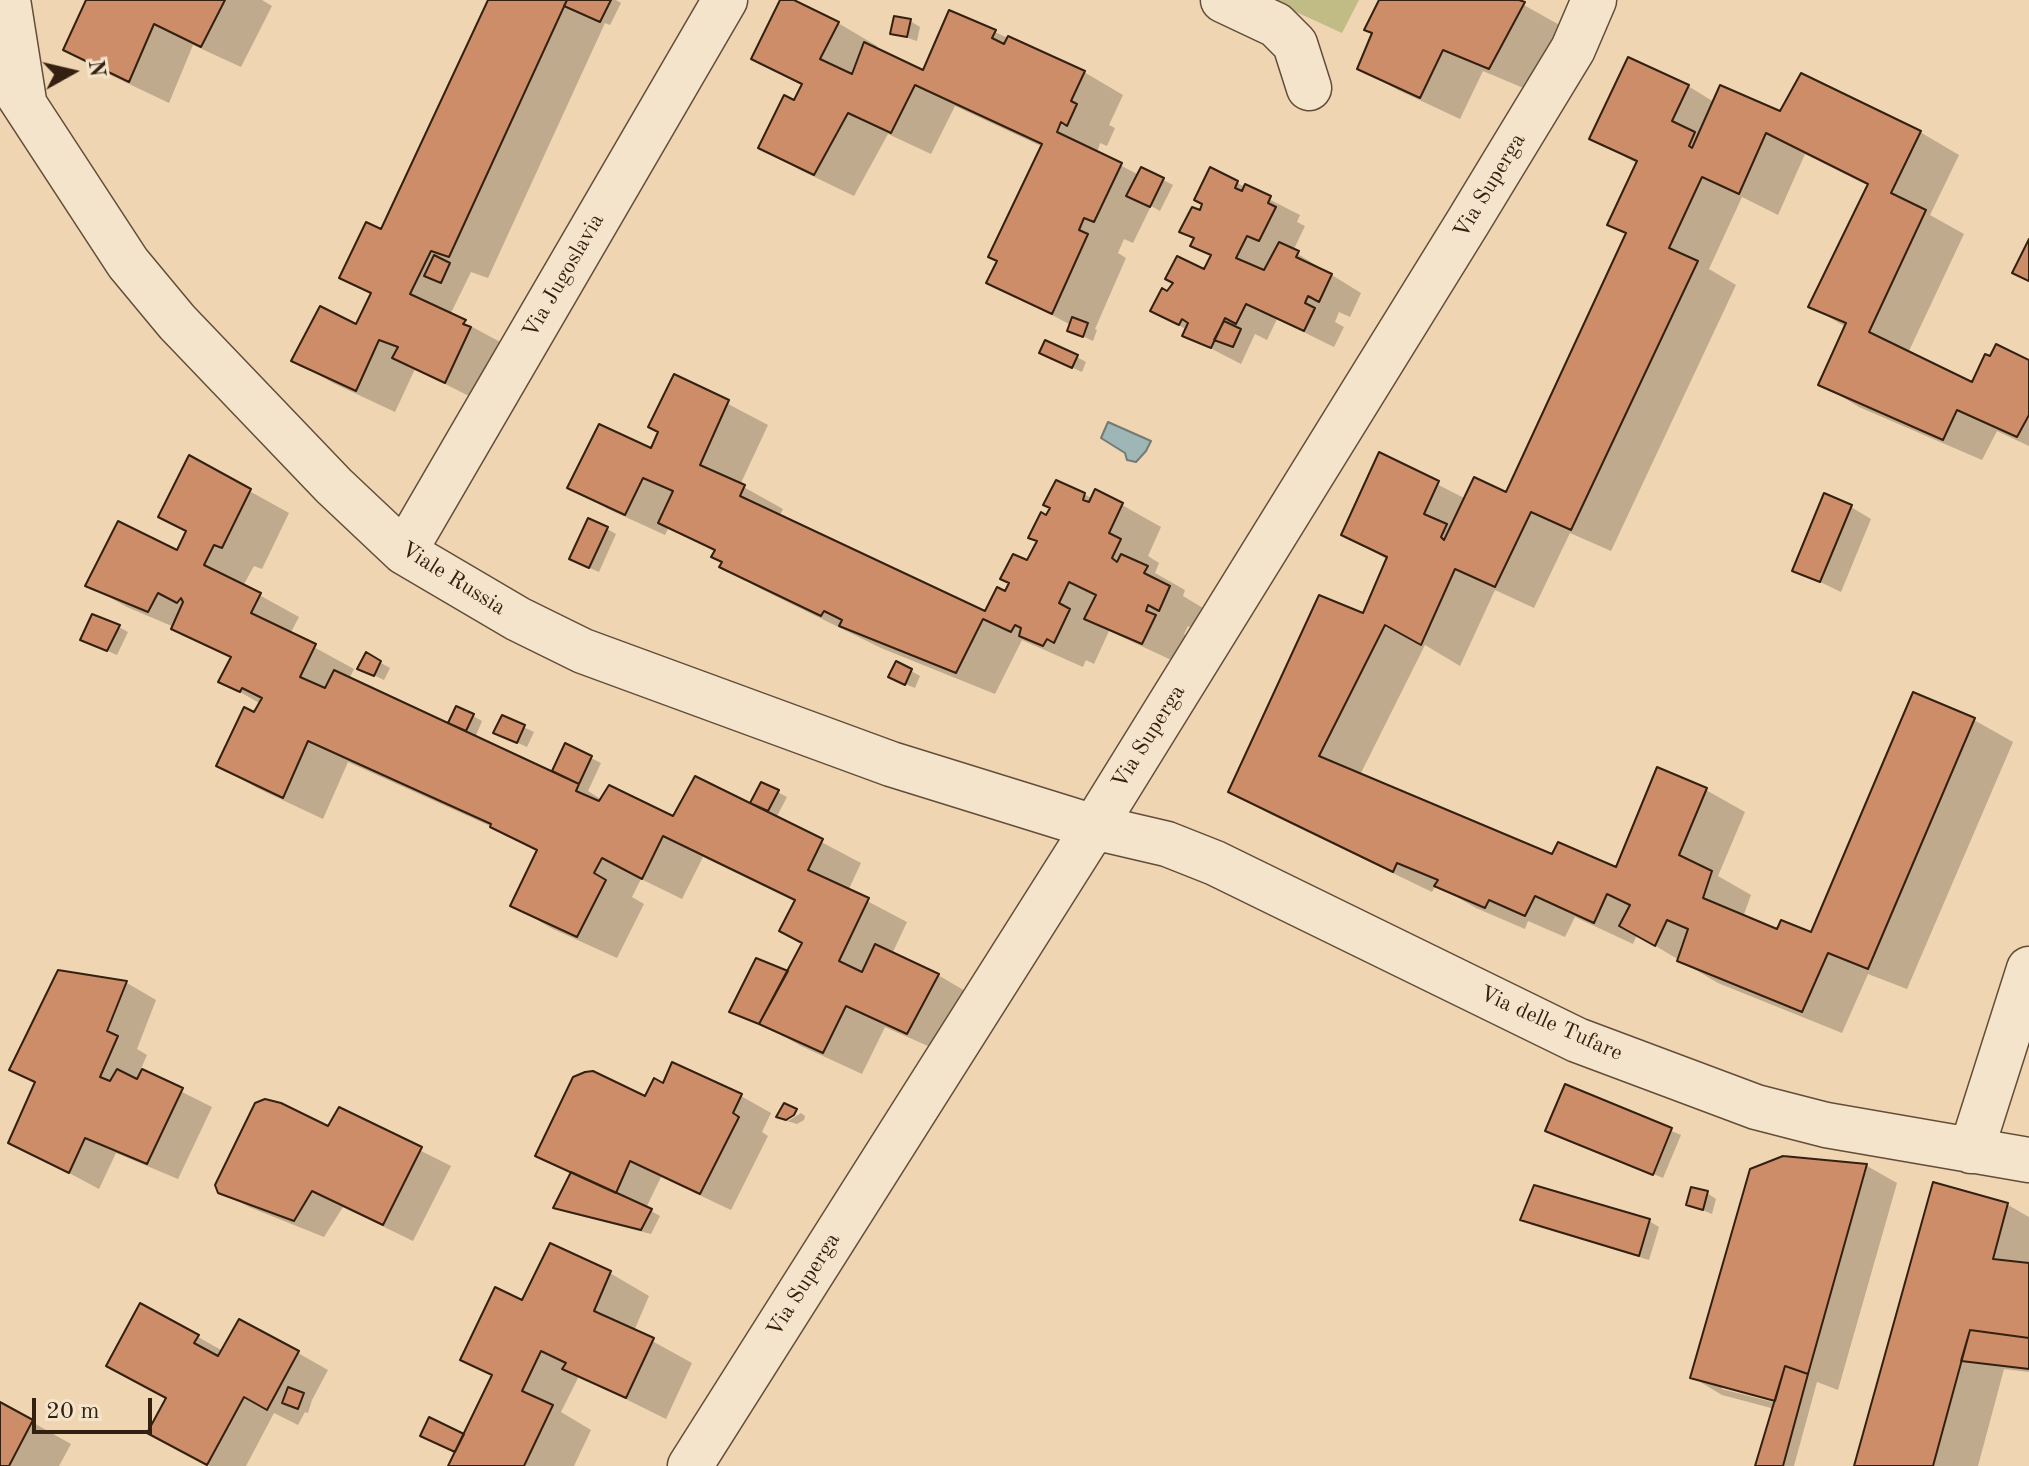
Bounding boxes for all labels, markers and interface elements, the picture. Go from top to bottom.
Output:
north arrow [32,32,112,112]
text: N [84,59,108,79]
street label: Via Superga [1448,129,1532,243]
street label: Via Jugoslavia [518,209,610,343]
street label: Viale Russia [396,536,510,622]
street label: Via Superga [1107,680,1191,794]
street label: Via delle Tufare [1476,981,1626,1067]
street label: Via Superga [762,1228,846,1342]
scale bar [36,1382,156,1432]
text: 20 m [46,1400,100,1424]

